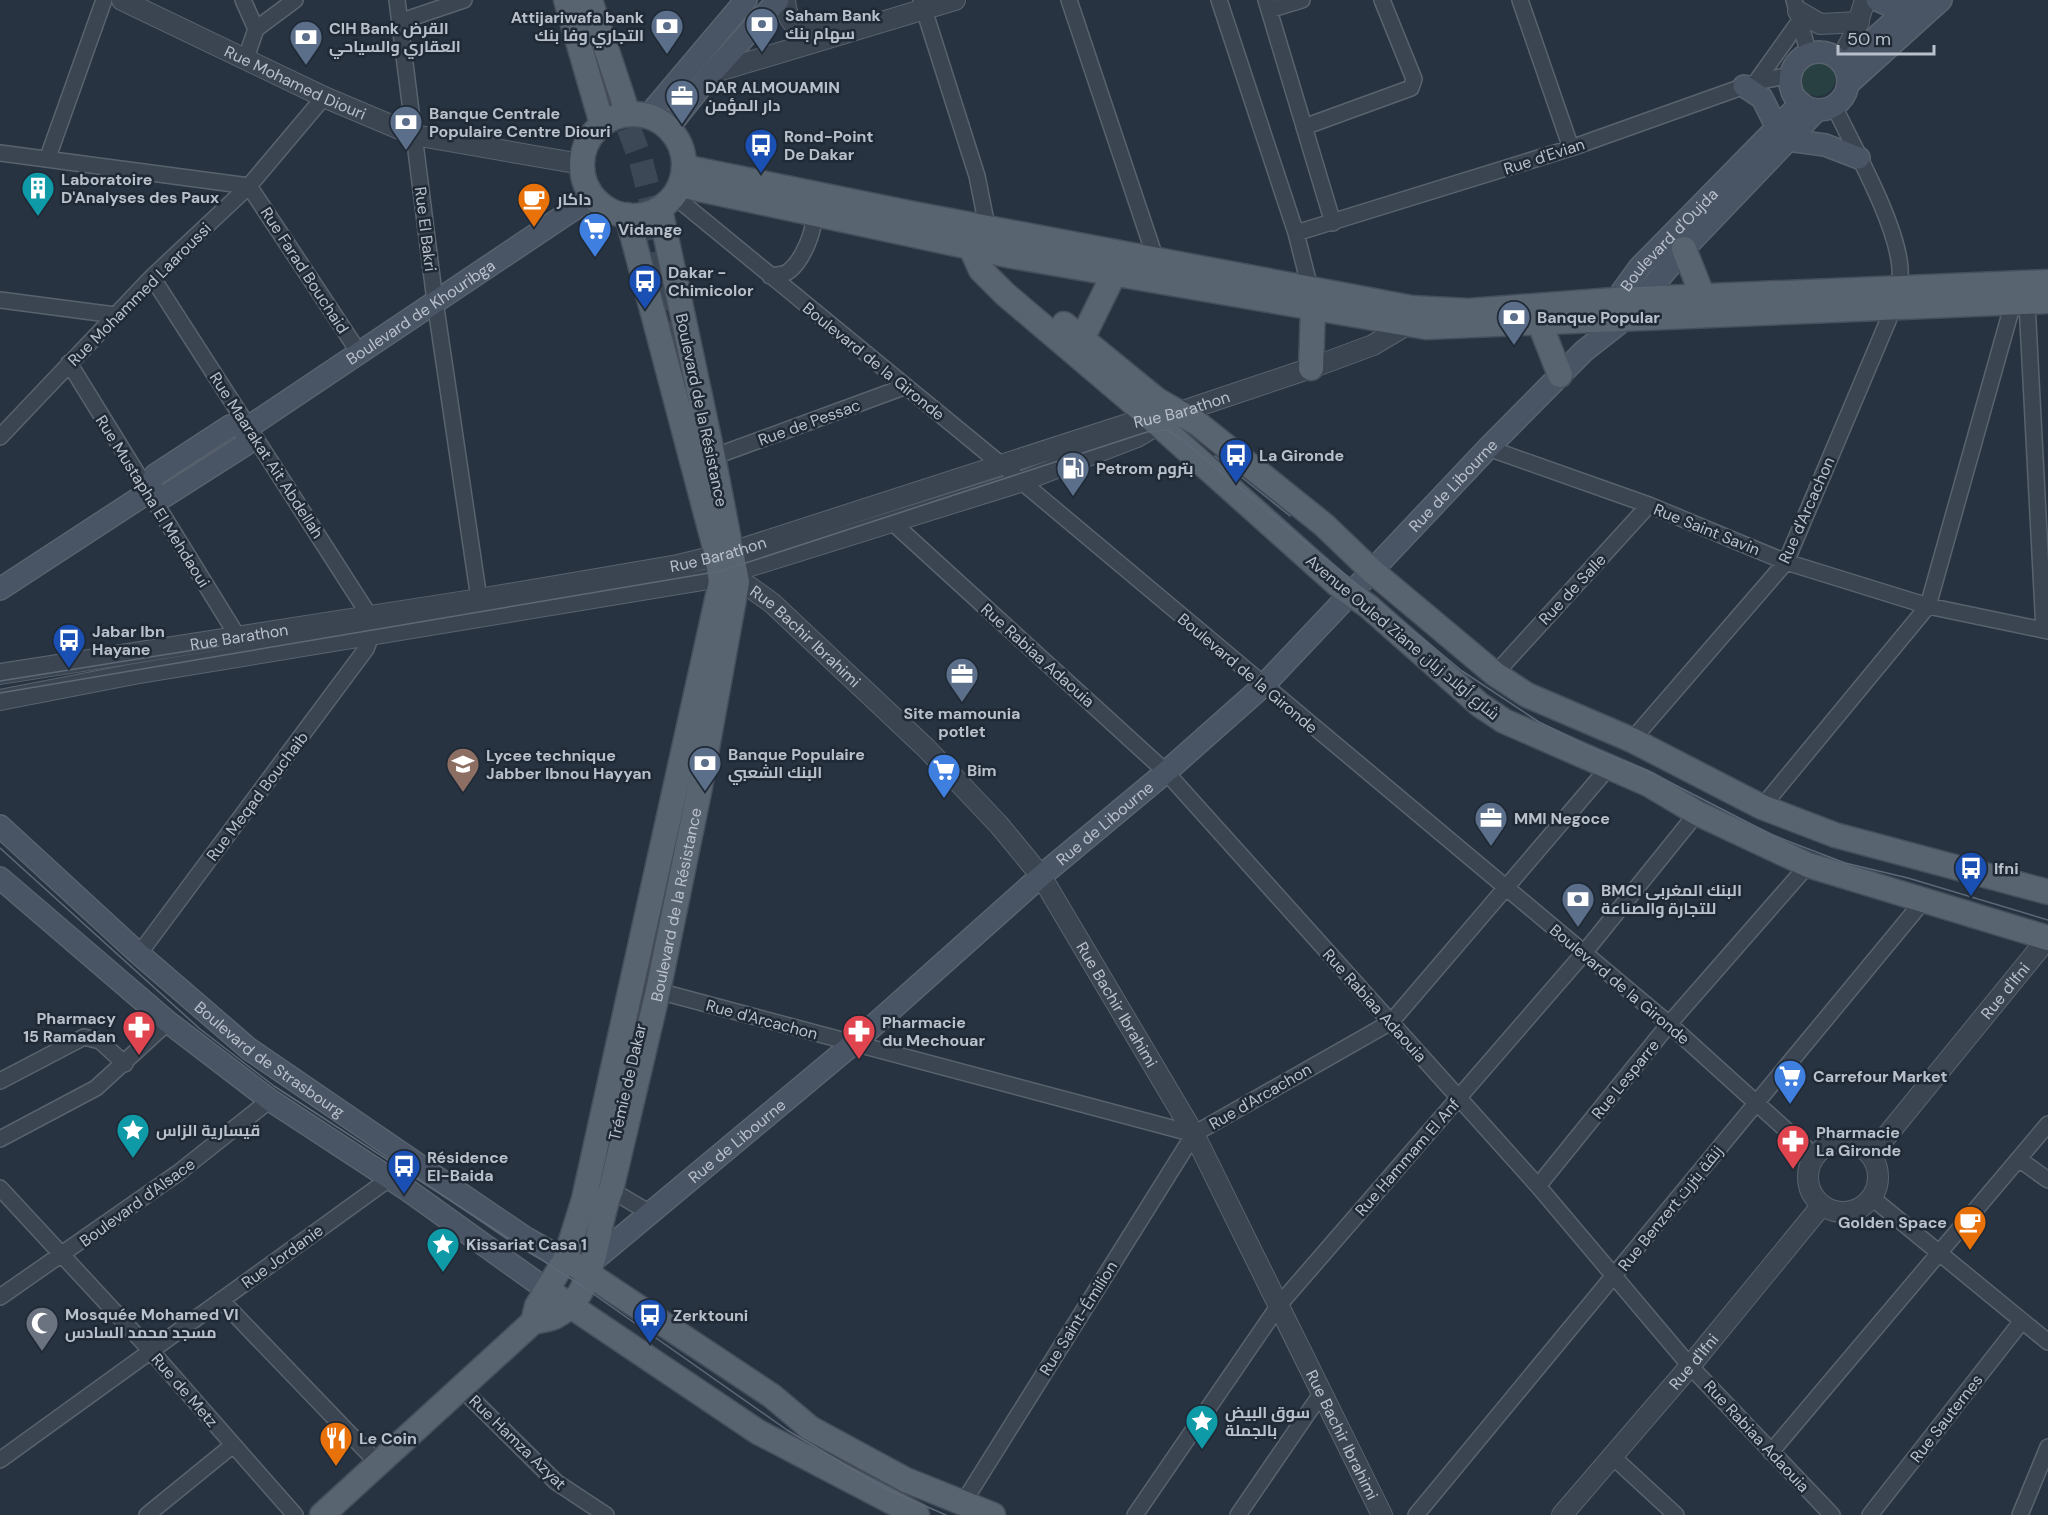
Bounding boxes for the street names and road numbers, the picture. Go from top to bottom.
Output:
street label: Rue Mohamed Diouri [221,41,369,125]
street label: Rue d'Evian [1501,134,1587,179]
street label: Boulevard d'Oujda [1616,184,1723,296]
street label: Rue El Bakri [410,186,441,273]
street label: Rue Farad Bouchaid [256,203,353,338]
street label: Rue Mohammed Laaroussi [63,218,216,371]
street label: Boulevard de Khouribga [342,255,499,370]
street label: Boulevard de la Gironde [798,298,949,425]
street label: Boulevard de la Résistance [671,311,732,509]
street label: Rue Maarakat Ait Abdellah [205,368,328,542]
street label: Rue Barathon [1132,386,1232,433]
street label: Rue de Pessac [755,394,863,451]
street label: Rue Mustapha El Mehdaoui [91,411,214,591]
street label: Rue de Libourne [1404,434,1502,537]
street label: Rue d'Arcachon [1774,454,1839,567]
street label: Rue Saint Savin [1651,499,1763,560]
street label: Rue Barathon [668,532,769,577]
street label: Rue de Salle [1534,549,1611,629]
street label: Avenue Ouled Ziane شارع أولاد زيان [1301,550,1504,725]
street label: Rue Bachir Ibrahimi [746,581,865,692]
street label: Rue Rabiaa Adaouia [977,599,1099,712]
street label: Boulevard de la Gironde [1173,609,1322,738]
street label: Rue Barathon [189,619,290,655]
street label: Rue Meqad Bouchaib [202,727,313,865]
street label: Rue de Libourne [1052,777,1158,870]
street label: Boulevard de la Résistance [646,806,706,1004]
street label: Boulevard de la Gironde [1545,920,1694,1049]
street label: Rue Bachir Ibrahimi [1071,938,1162,1071]
street label: Rue Rabiaa Adaouia [1318,944,1431,1066]
street label: Rue d'Ifni [1976,958,2035,1024]
street label: Rue d'Arcachon [704,994,820,1044]
street label: Boulevard de Strasbourg [190,997,349,1122]
street label: Trémie de Dakar [604,1021,651,1143]
street label: Rue Lesparre [1587,1035,1664,1123]
street label: Rue d'Arcachon [1205,1059,1315,1134]
street label: Rue de Libourne [684,1094,790,1188]
street label: Rue Hammam El Anf [1350,1094,1464,1221]
street label: Rue Benzert زنقة بنزرت [1613,1141,1728,1275]
street label: Boulevard d'Alsace [75,1153,199,1251]
street label: Rue Jordanie [237,1220,327,1293]
street label: Rue Saint-Émilion [1035,1257,1122,1379]
street label: Rue d'Ifni [1664,1329,1723,1394]
street label: Rue de Metz [147,1349,222,1432]
street label: Rue Bachir Ibrahimi [1301,1366,1383,1503]
street label: Rue Sauternes [1905,1370,1987,1467]
street label: Rue Rabiaa Adaouia [1699,1376,1814,1497]
street label: Rue Hamza Azyat [465,1391,571,1494]

